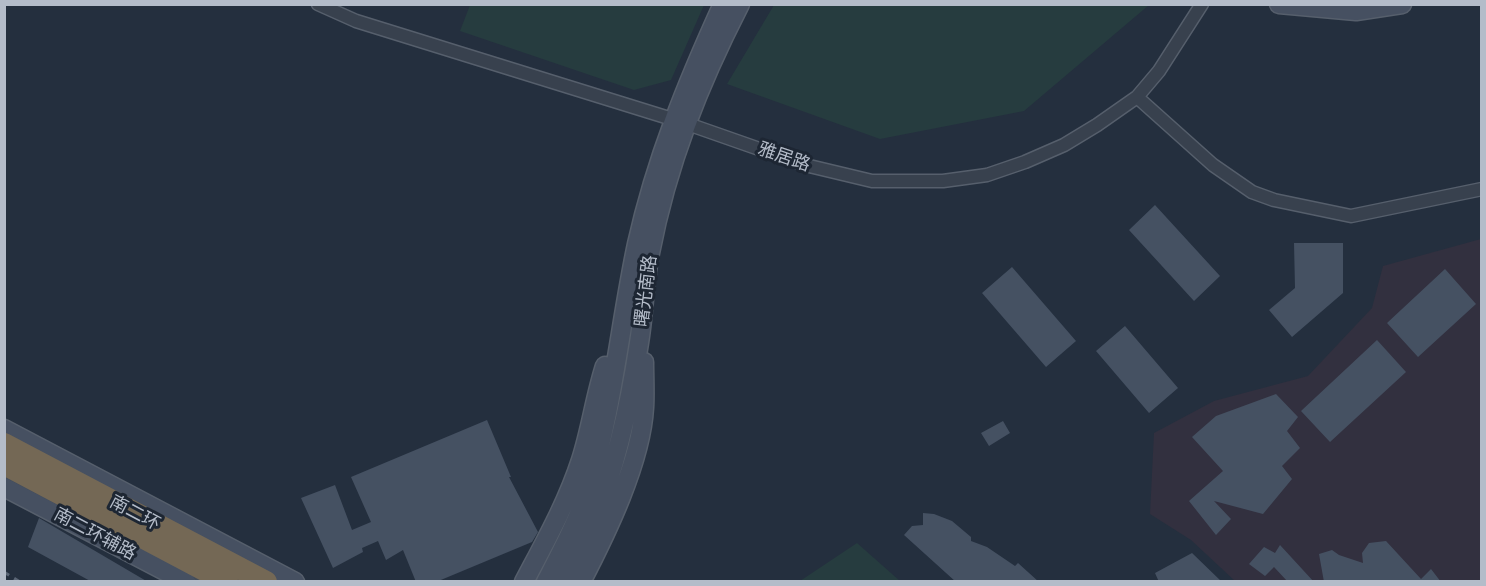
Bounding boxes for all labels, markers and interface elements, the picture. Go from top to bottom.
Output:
street label: 雅居路 [755,138,813,176]
street label: 曙光南路 [631,254,661,328]
street label: 南二环 [106,491,164,535]
street label: 南二环辅路 [50,503,140,565]

